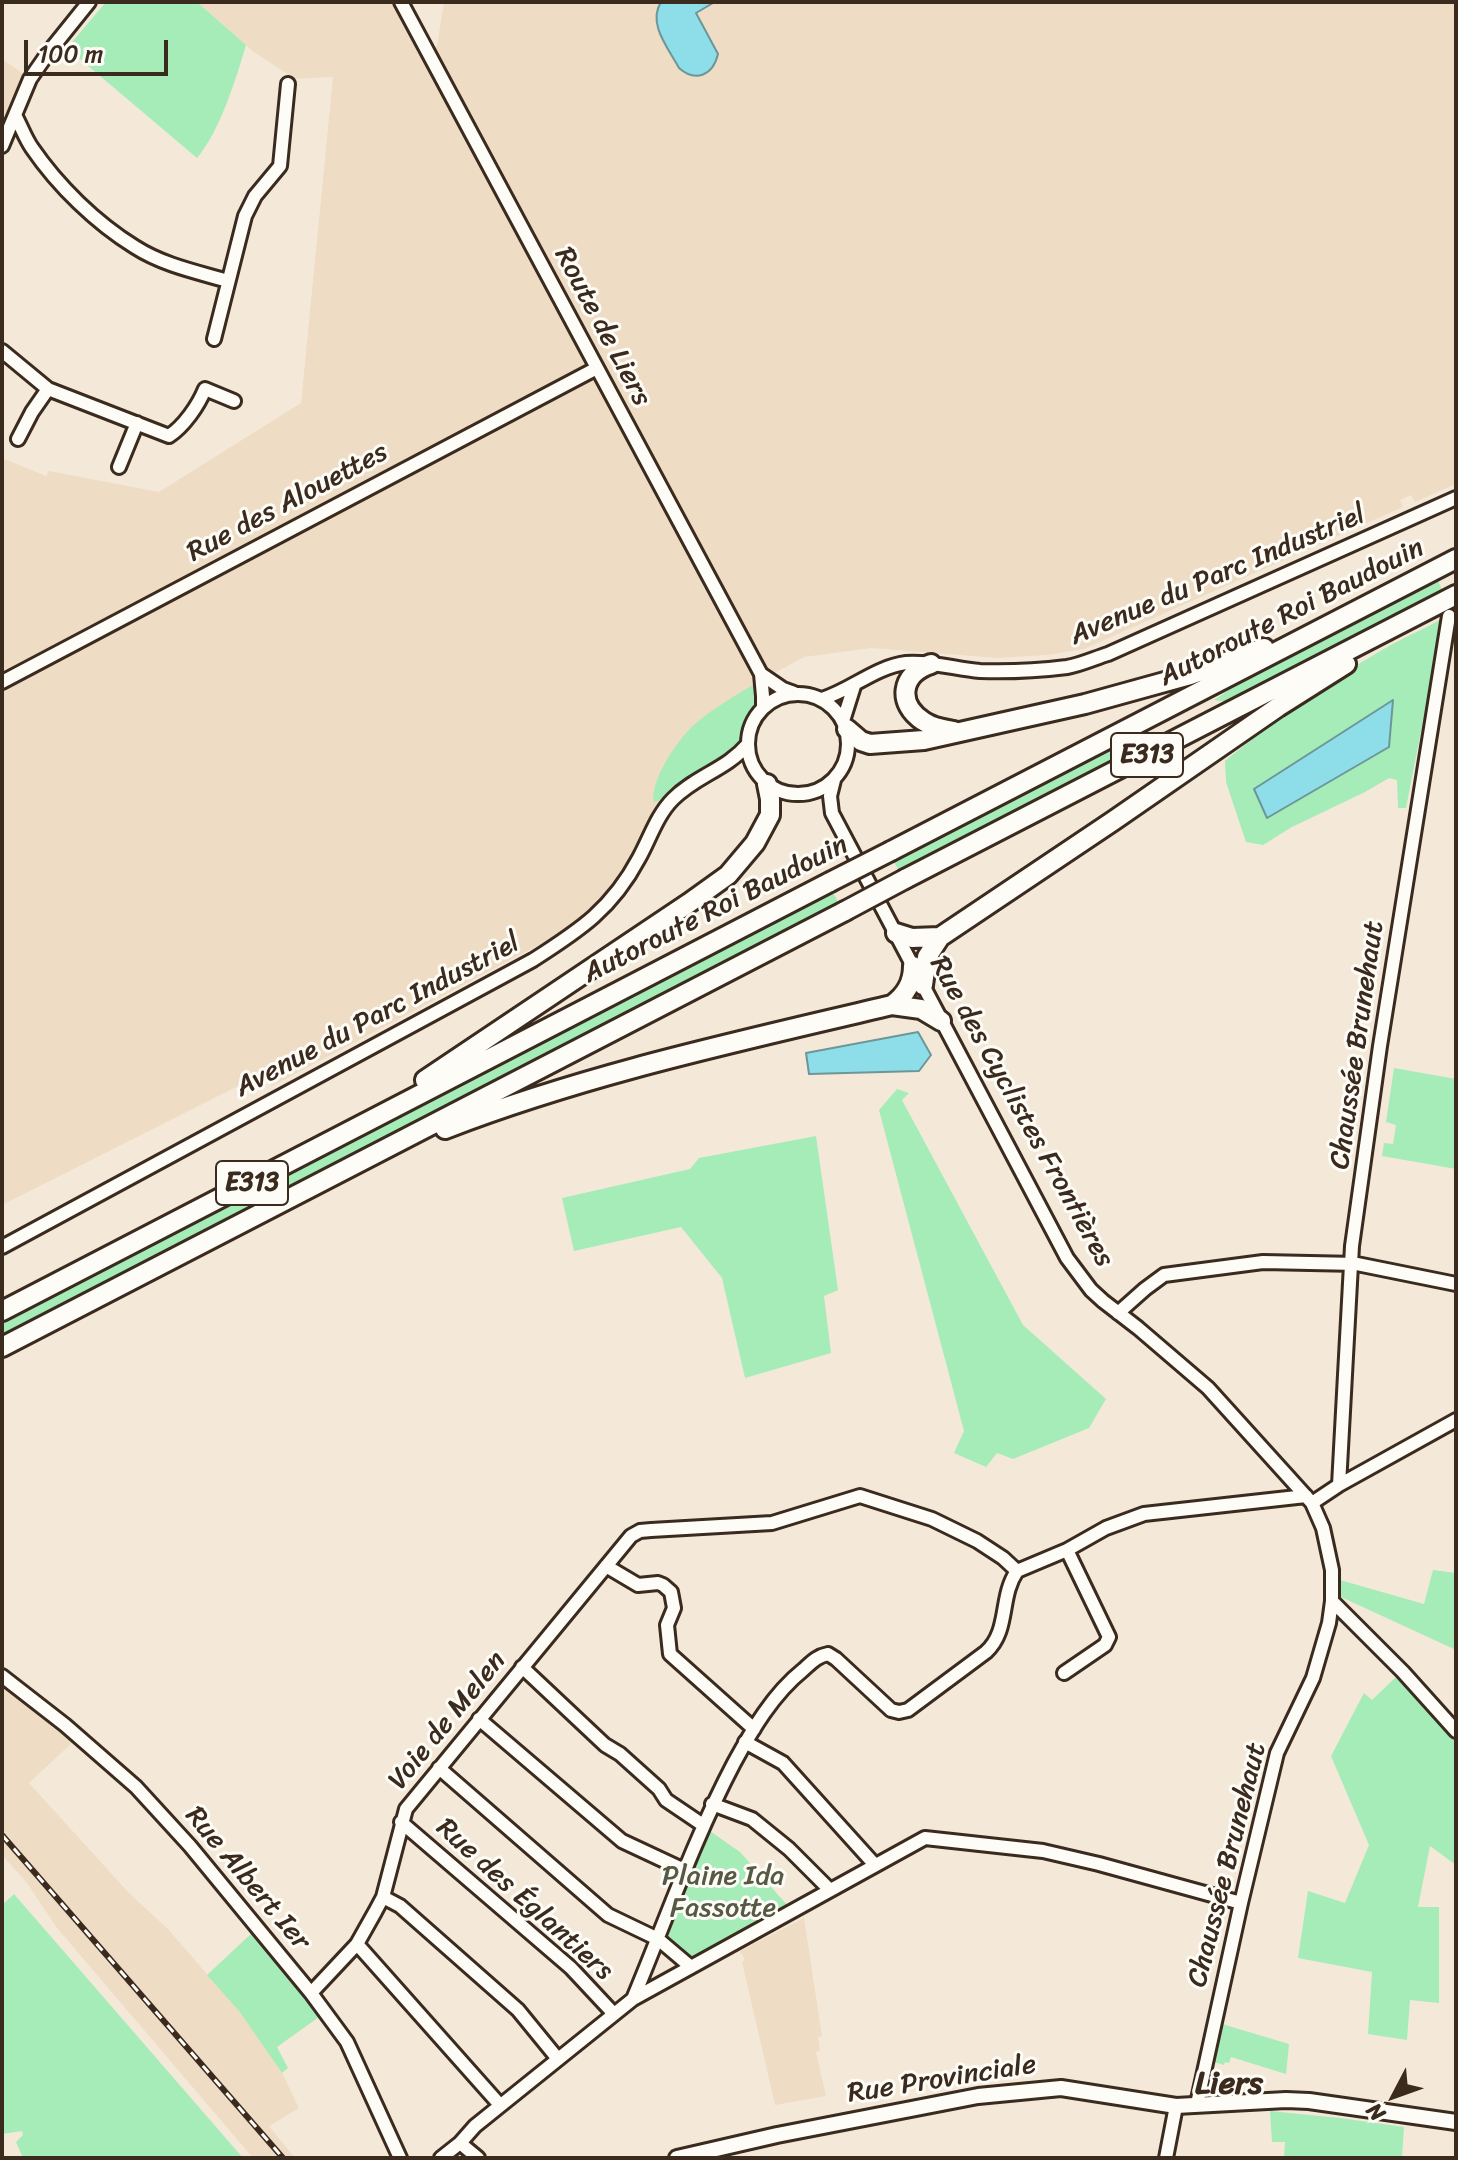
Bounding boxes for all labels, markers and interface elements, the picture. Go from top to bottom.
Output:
scale bar [28,24,172,74]
text: 100 m [38,33,103,75]
street label: Route de Liers [546,242,658,412]
street label: Rue des Alouettes [182,436,394,570]
street label: Avenue du Parc Industriel [1065,498,1371,654]
street label: Autoroute Roi Baudouin [1154,532,1430,694]
road number: E313 [1111,733,1183,777]
street label: Autoroute Roi Baudouin [578,829,854,991]
street label: Chaussée Brunehaut [1324,919,1392,1171]
street label: Avenue du Parc Industriel [230,927,526,1105]
street label: Rue des Cyclistes Frontières [921,951,1121,1273]
road number: E313 [216,1161,288,1205]
street label: Voie de Melen [382,1645,514,1797]
street label: Chaussée Brunehaut [1181,1739,1275,1991]
street label: Rue Albert Ier [177,1800,317,1958]
street label: Rue des Églantiers [429,1812,619,1988]
park label: Plaine Ida Fassotte [662,1860,784,1926]
street label: Rue Provinciale [845,2049,1039,2111]
north arrow [1354,2056,1434,2136]
district label: Liers [1195,2066,1263,2104]
text: N [1356,2094,1395,2131]

